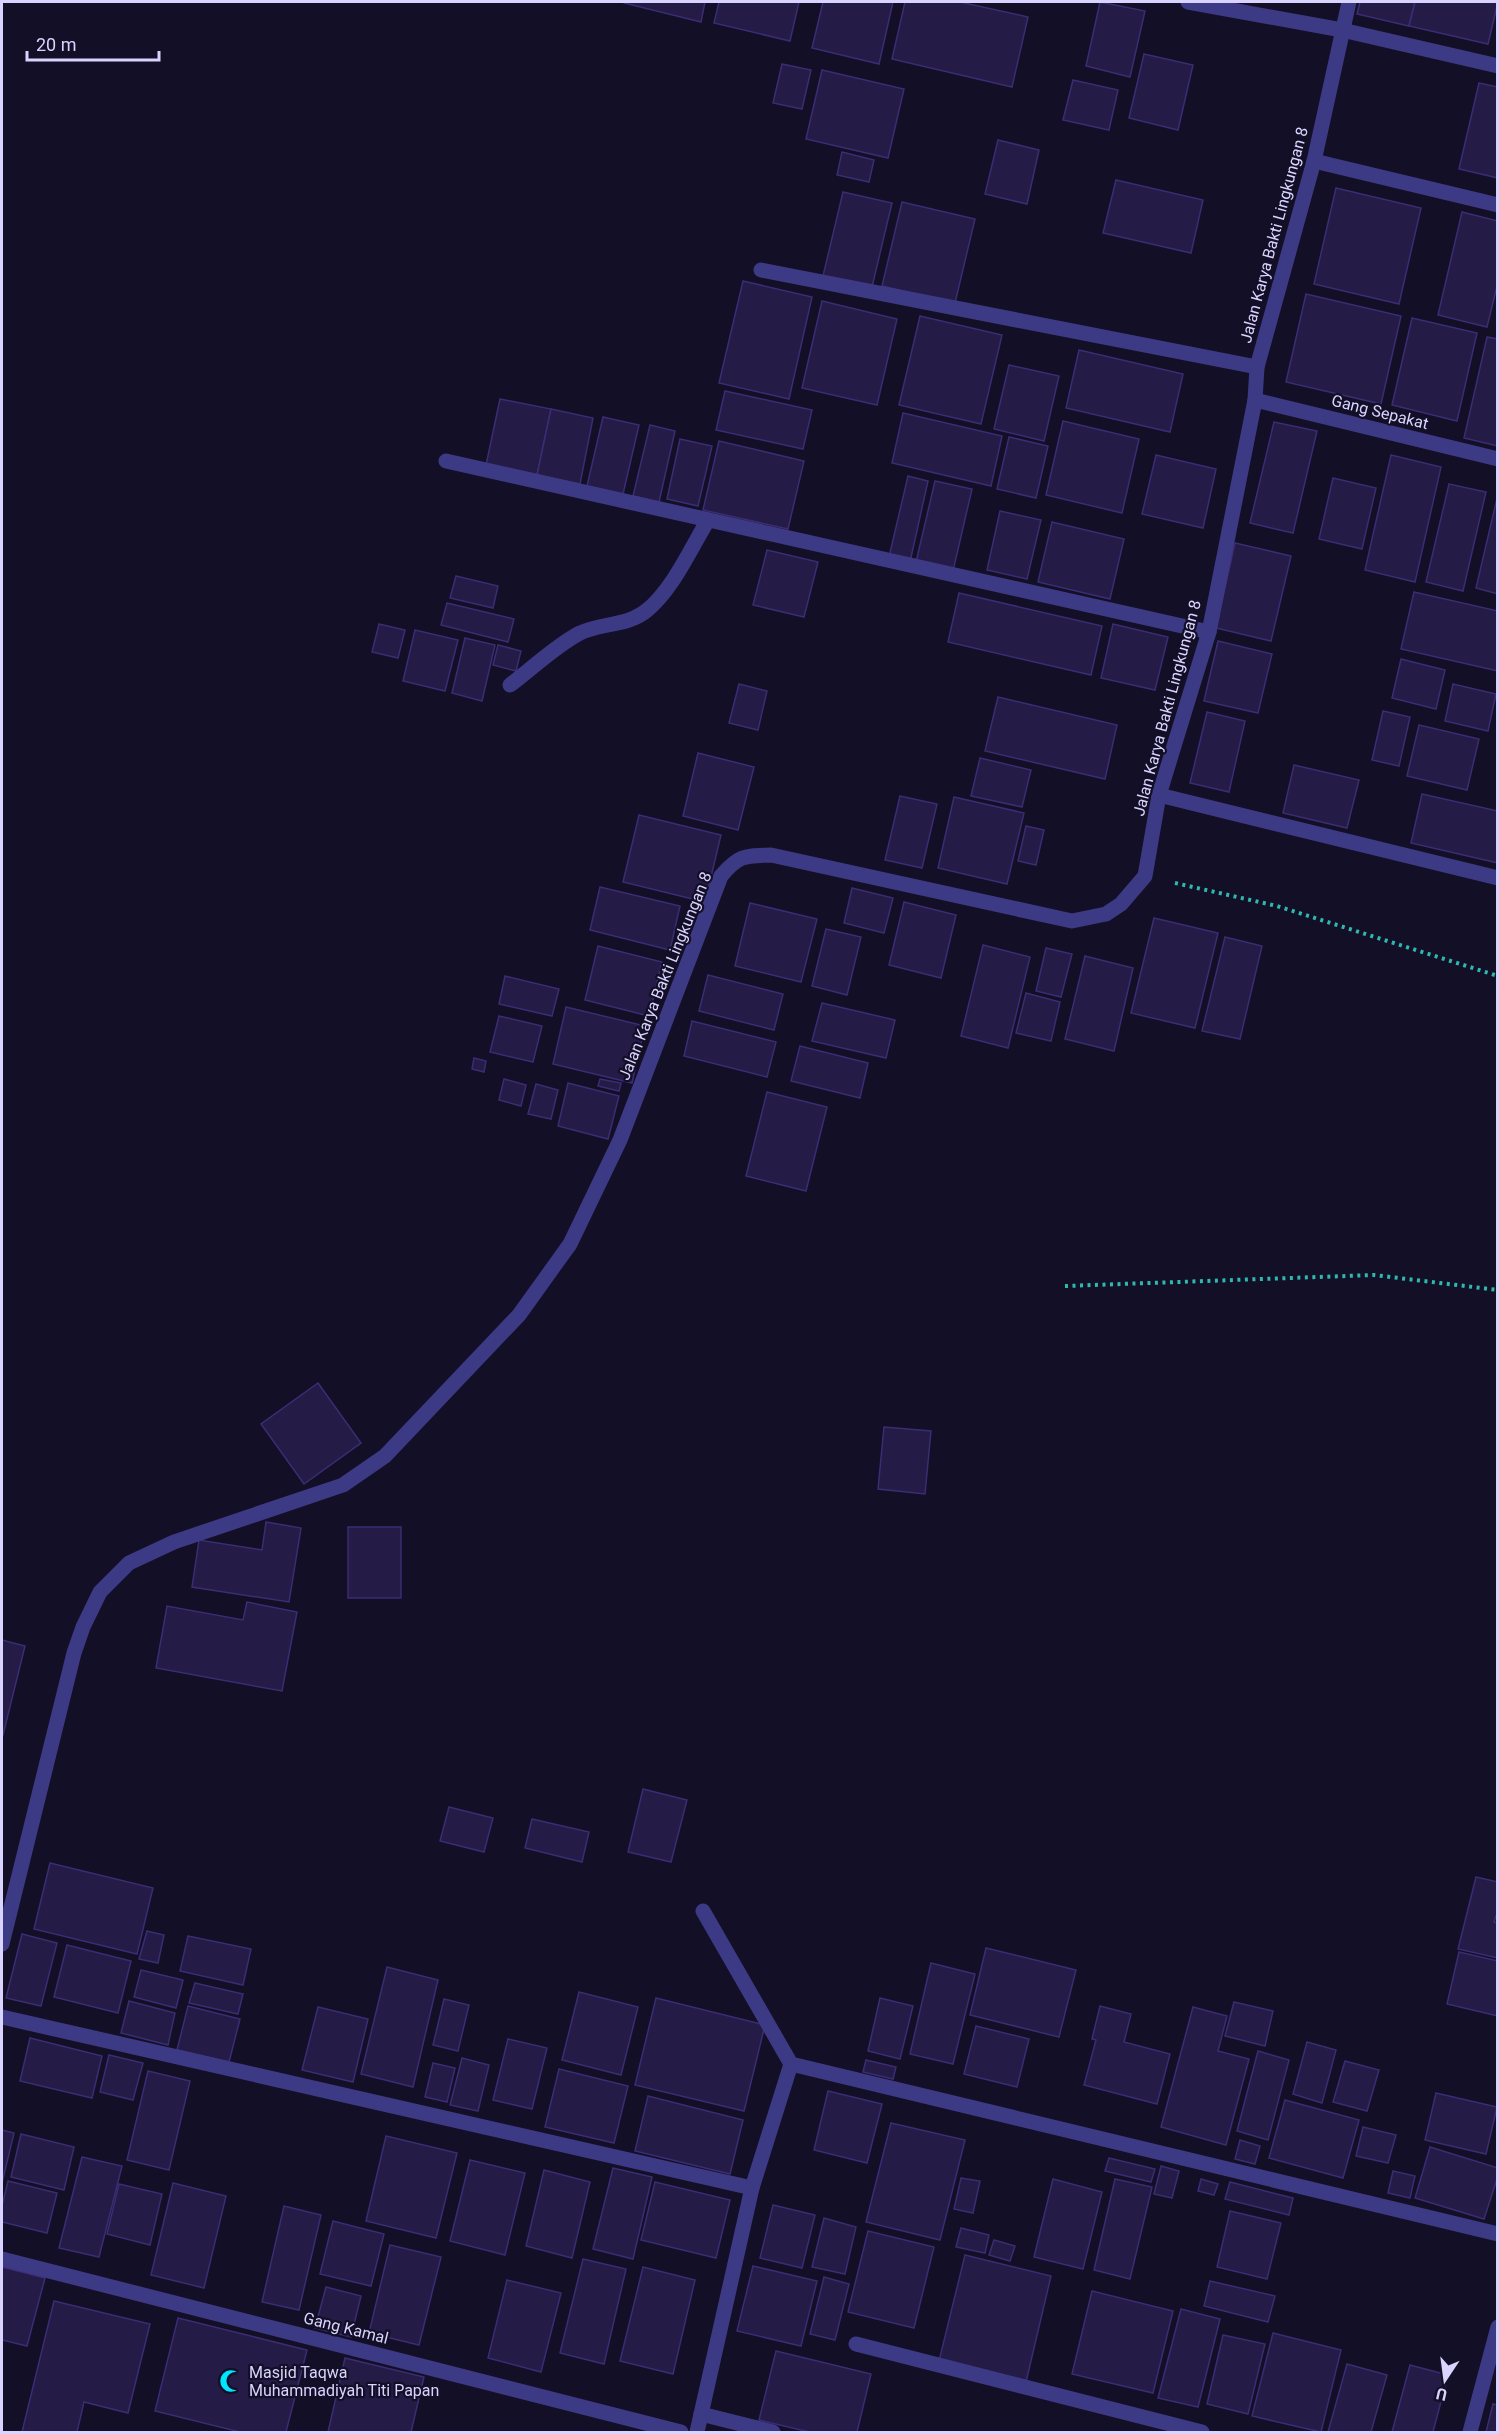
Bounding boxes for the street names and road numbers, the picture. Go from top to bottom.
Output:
street label: Jalan Karya Bakti Lingkungan 8 [1236,125,1312,345]
street label: Gang Sepakat [1330,391,1430,433]
street label: Jalan Karya Bakti Lingkungan 8 [1129,598,1205,818]
street label: Jalan Karya Bakti Lingkungan 8 [614,869,716,1083]
street label: Gang Kamal [302,2308,390,2348]

